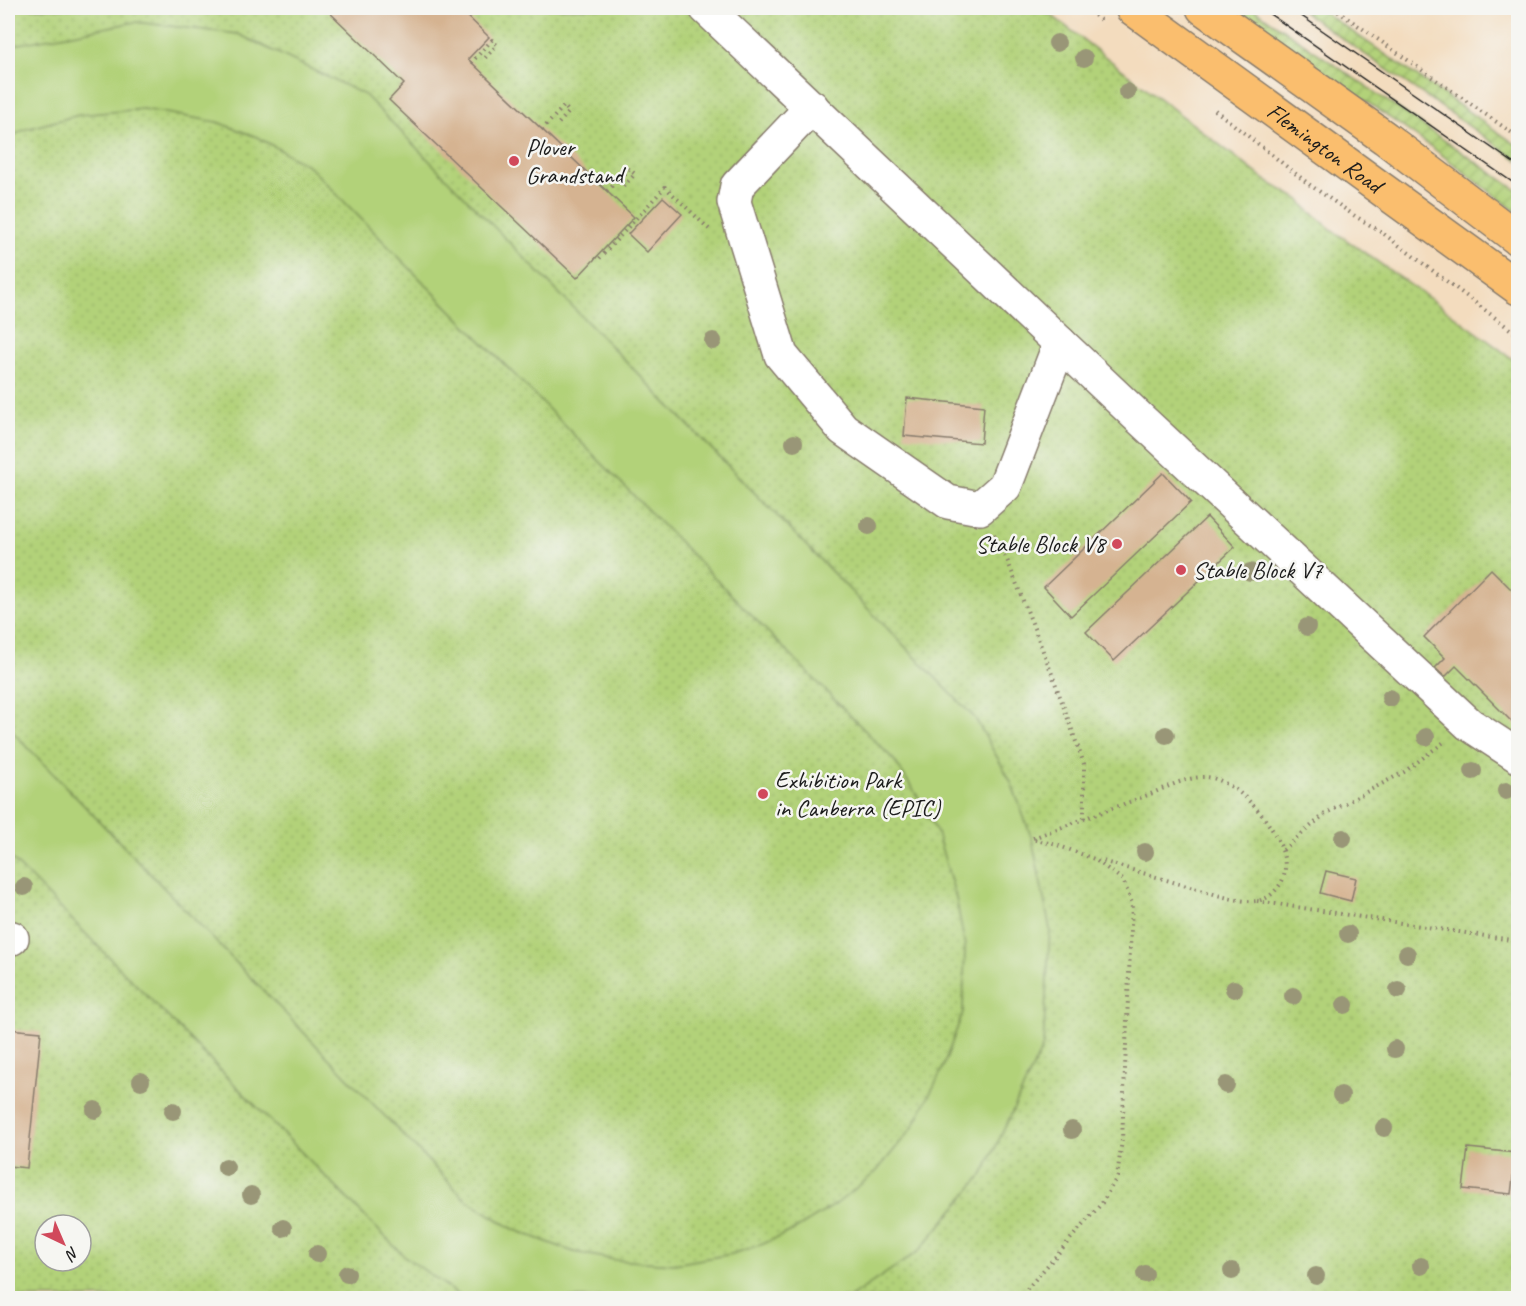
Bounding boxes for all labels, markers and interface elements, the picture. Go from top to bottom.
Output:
street label: Flemington Road [1261,96,1391,202]
place label: Plover Grandstand [526,132,626,190]
marker: Plover Grandstand [507,154,521,168]
place label: Stable Block V8 [976,529,1107,559]
marker: Stable Block V8 [1110,537,1124,551]
place label: Stable Block V7 [1193,555,1324,585]
marker: Stable Block V7 [1174,563,1188,577]
place label: Exhibition Park in Canberra (EPIC) [775,765,941,823]
marker: Exhibition Park in Canberra (EPIC) [756,787,770,801]
north arrow [33,1213,93,1273]
text: N [60,1242,83,1266]

